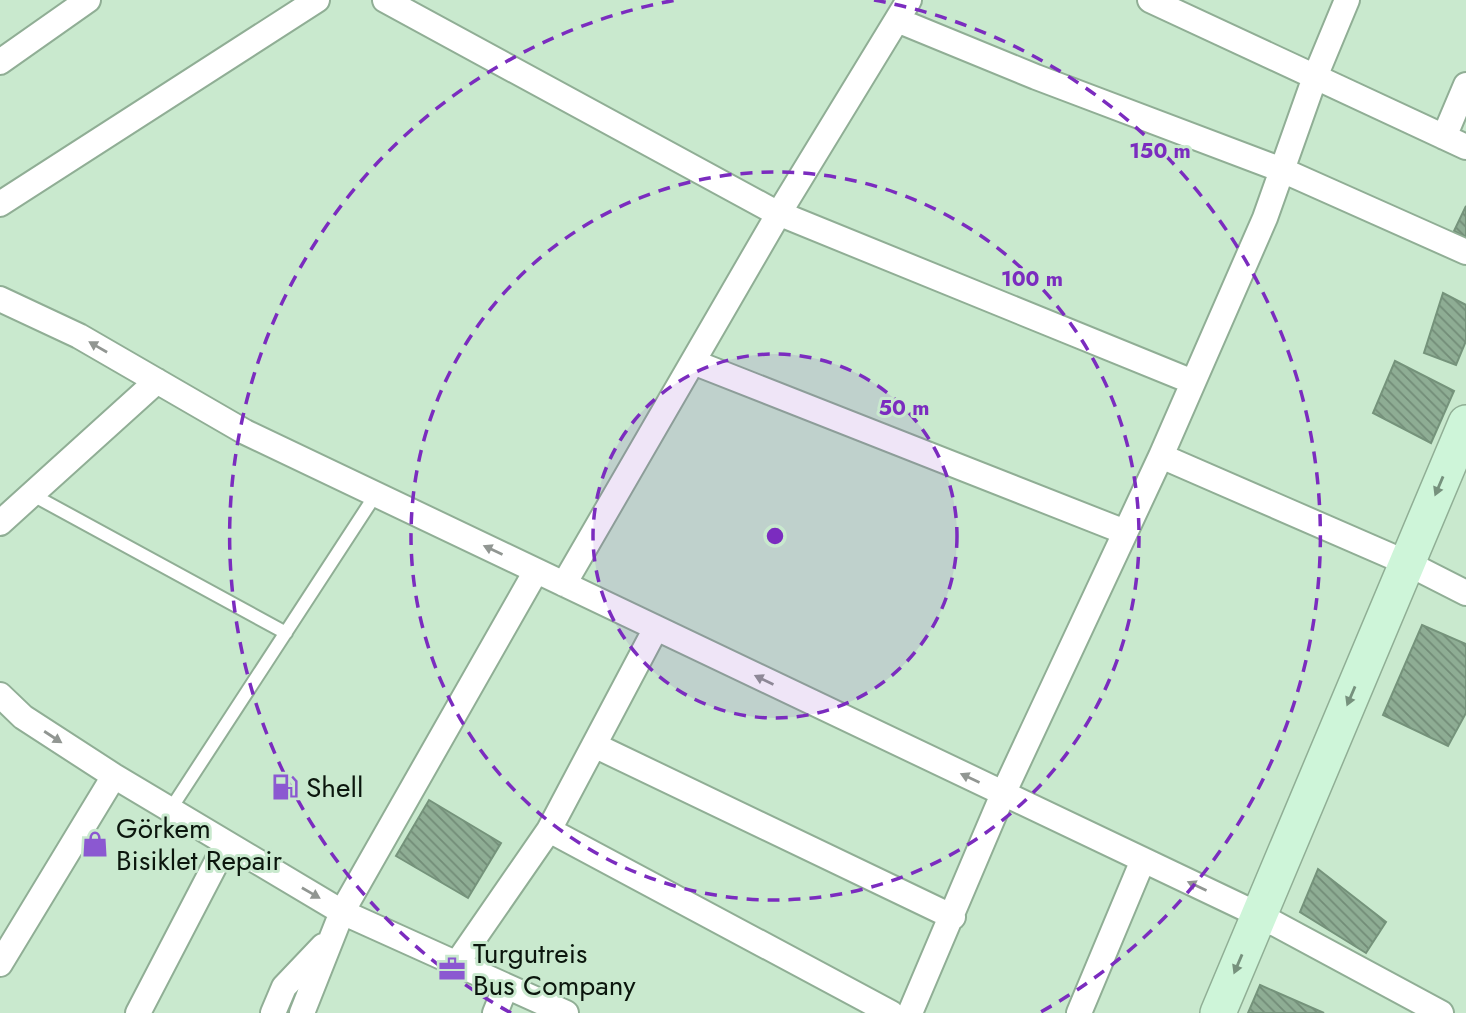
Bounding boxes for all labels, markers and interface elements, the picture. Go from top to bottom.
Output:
text: 150 m [1129,136,1191,166]
text: 100 m [1001,264,1063,294]
one-way arrow [88,342,108,354]
text: 50 m [879,393,929,423]
one-way arrow [1434,476,1445,497]
centre of rings [763,524,787,548]
one-way arrow [483,544,503,556]
one-way arrow [754,674,774,686]
one-way arrow [1346,685,1357,706]
one-way arrow [44,730,63,743]
place label: Shell [306,767,363,808]
fuel station icon: Shell [270,772,300,802]
one-way arrow [960,772,980,784]
place label: Görkem Bisiklet Repair [116,808,283,881]
shop icon: Görkem Bisiklet Repair [80,829,110,859]
one-way arrow [1187,880,1207,892]
one-way arrow [301,887,320,899]
place label: Turgutreis Bus Company [473,933,636,1006]
office icon: Turgutreis Bus Company [437,954,467,984]
one-way arrow [1233,954,1244,975]

